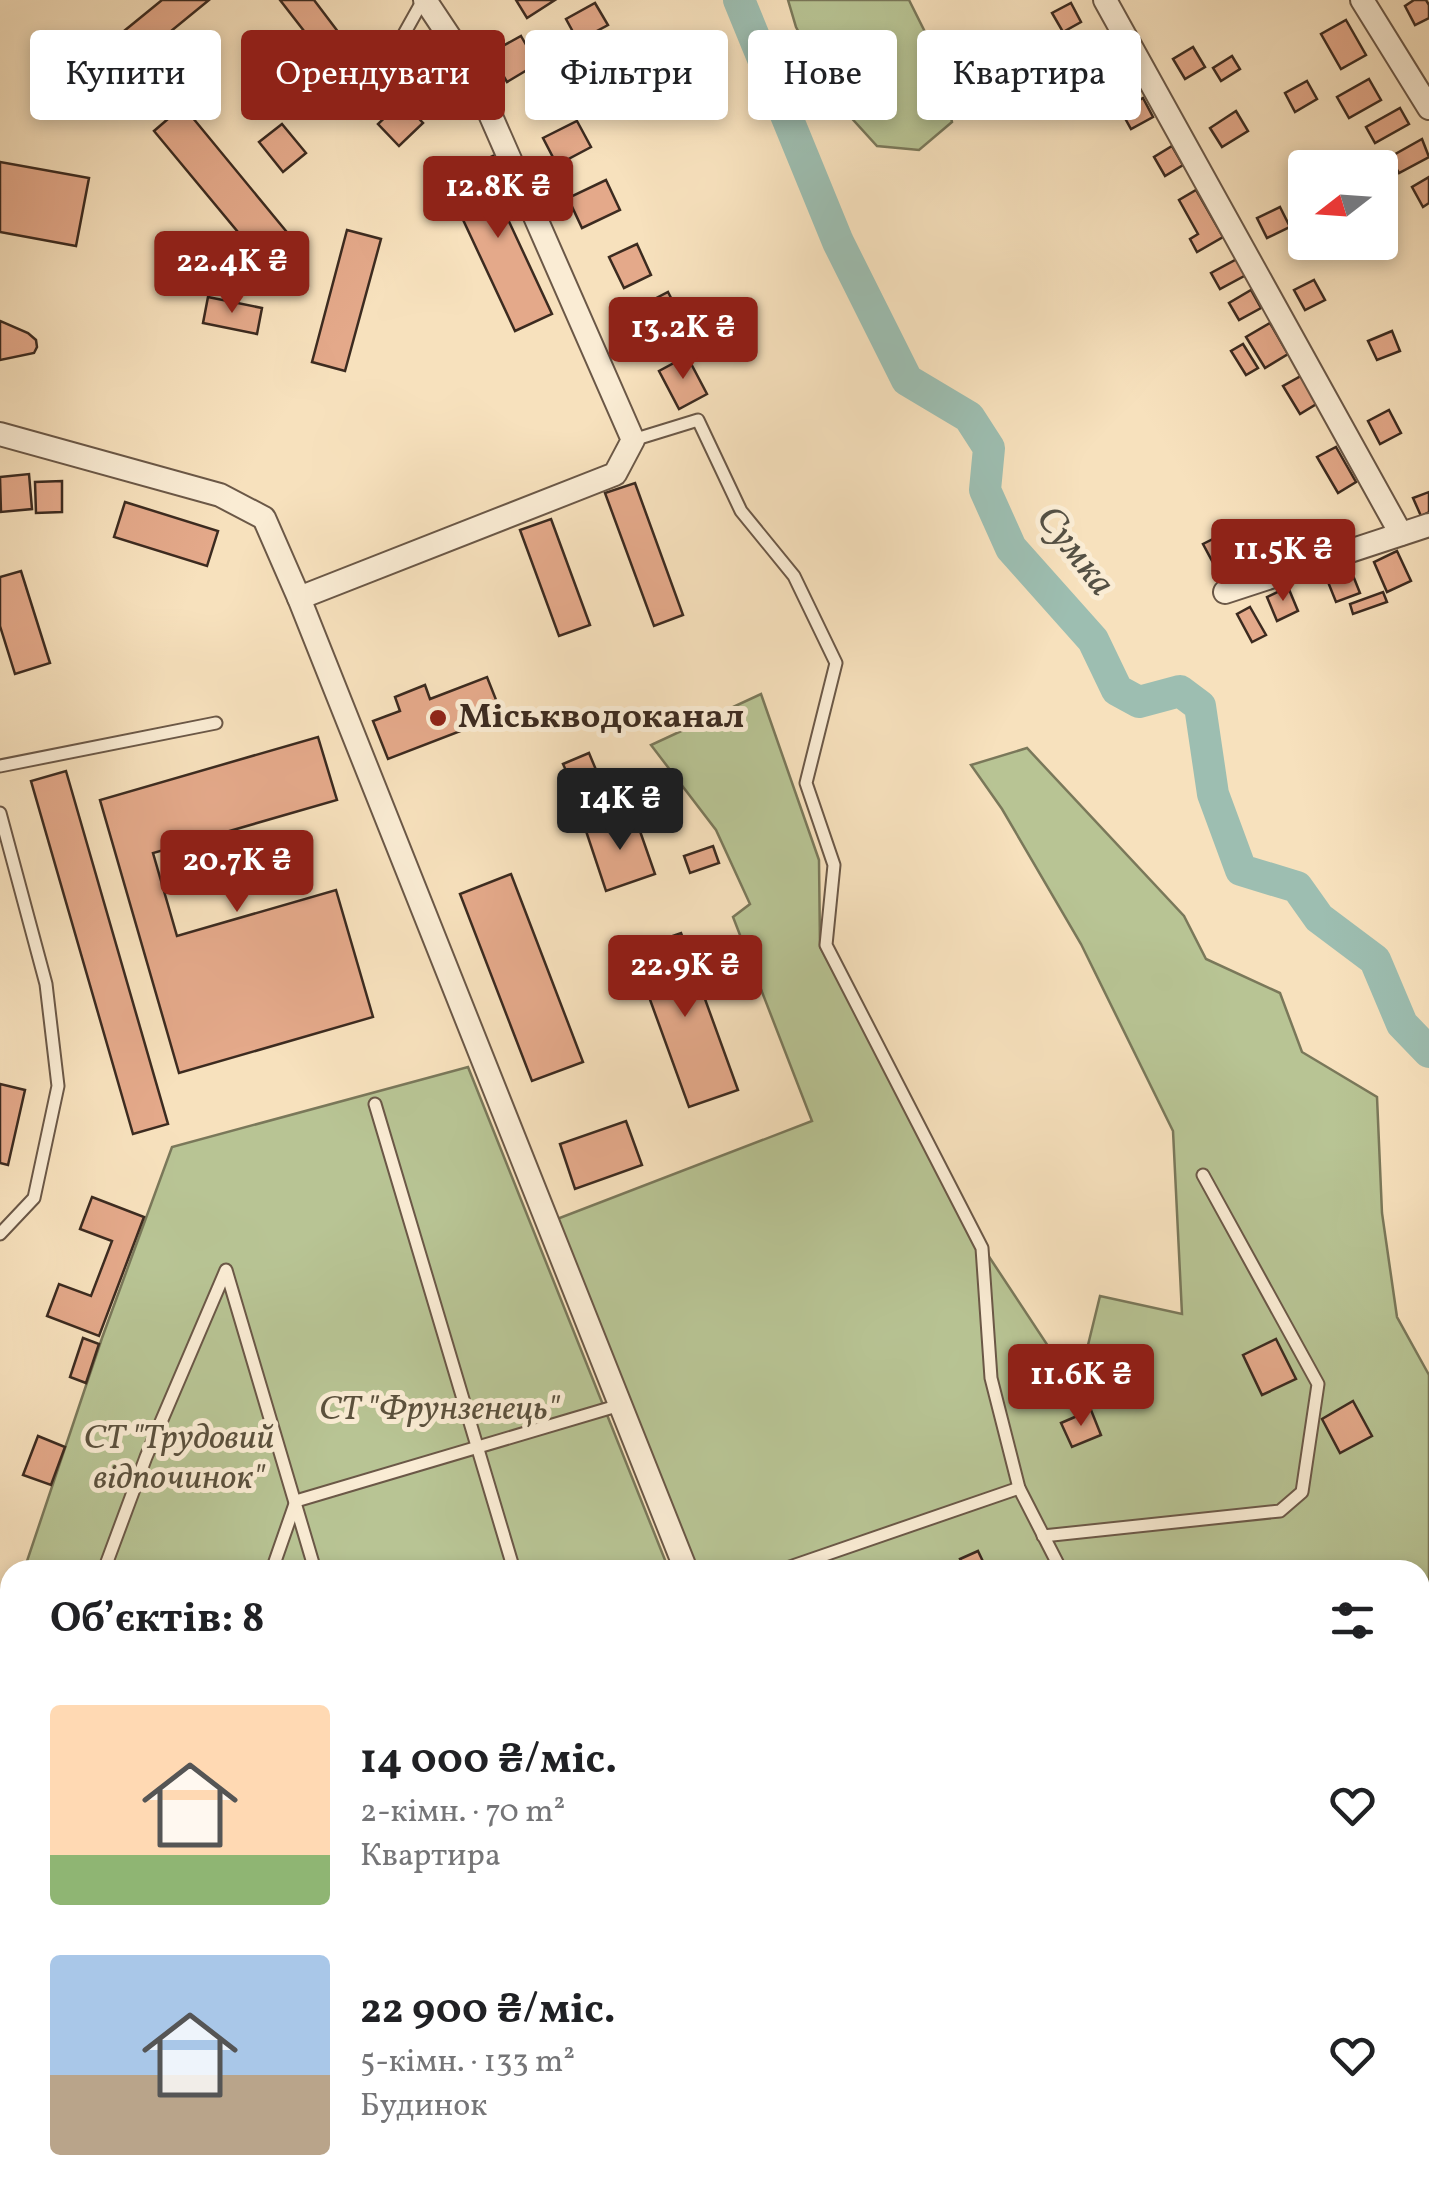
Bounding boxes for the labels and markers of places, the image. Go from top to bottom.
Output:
pin: 12.8K ₴ [406,156,590,241]
pin: 22.4K ₴ [140,231,324,316]
pin: 13.2K ₴ [591,297,775,382]
pin: 11.5K ₴ [1191,519,1375,604]
place label: Міськводоканал [458,694,744,742]
marker: Міськводоканал [427,707,449,729]
pin: 14K ₴ [550,768,690,853]
pin: 20.7K ₴ [145,830,329,915]
pin: 22.9K ₴ [593,935,777,1020]
pin: 11.6K ₴ [989,1344,1173,1429]

